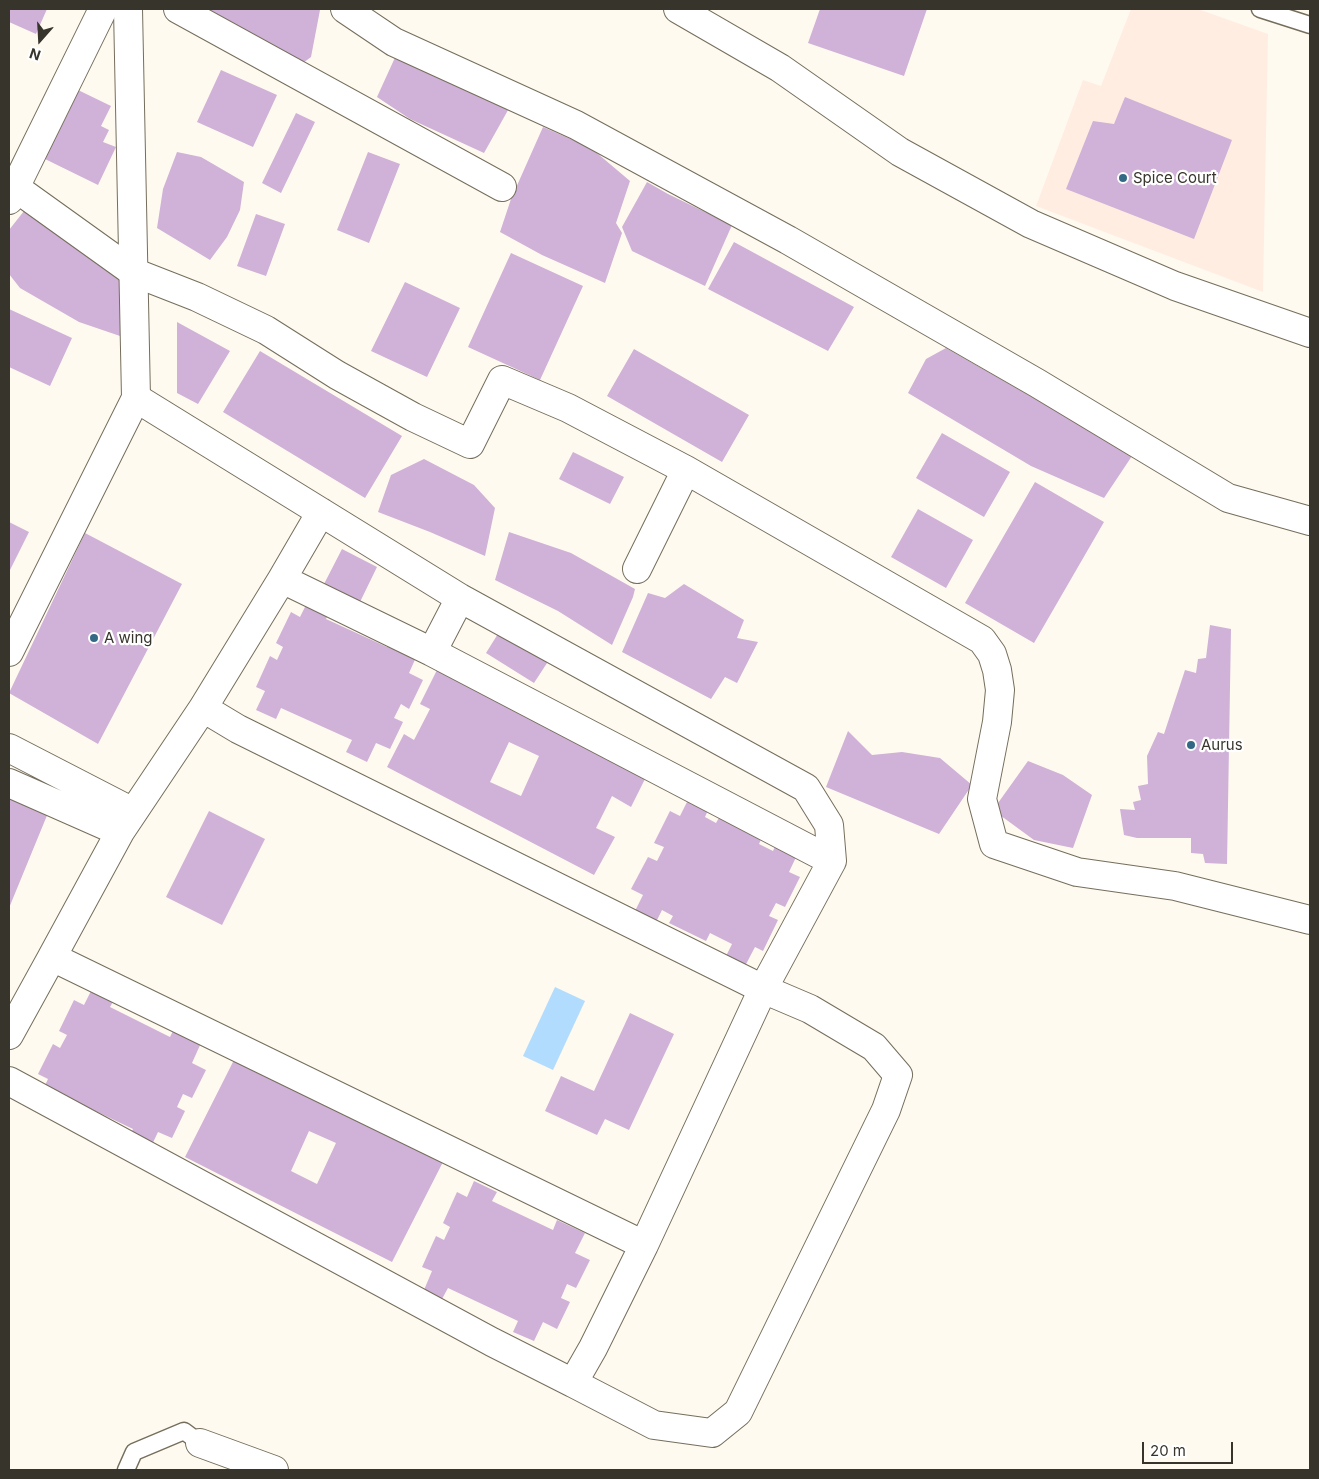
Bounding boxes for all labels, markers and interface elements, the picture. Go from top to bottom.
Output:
north arrow [15,15,65,65]
text: N [27,45,43,64]
place label: Spice Court [1133,169,1217,187]
marker: Spice Court [1117,172,1129,184]
place label: A wing [104,629,153,647]
marker: A wing [88,632,100,644]
place label: Aurus [1201,736,1243,754]
marker: Aurus [1185,739,1197,751]
scale bar [1144,1432,1235,1464]
text: 20 m [1150,1441,1186,1460]

